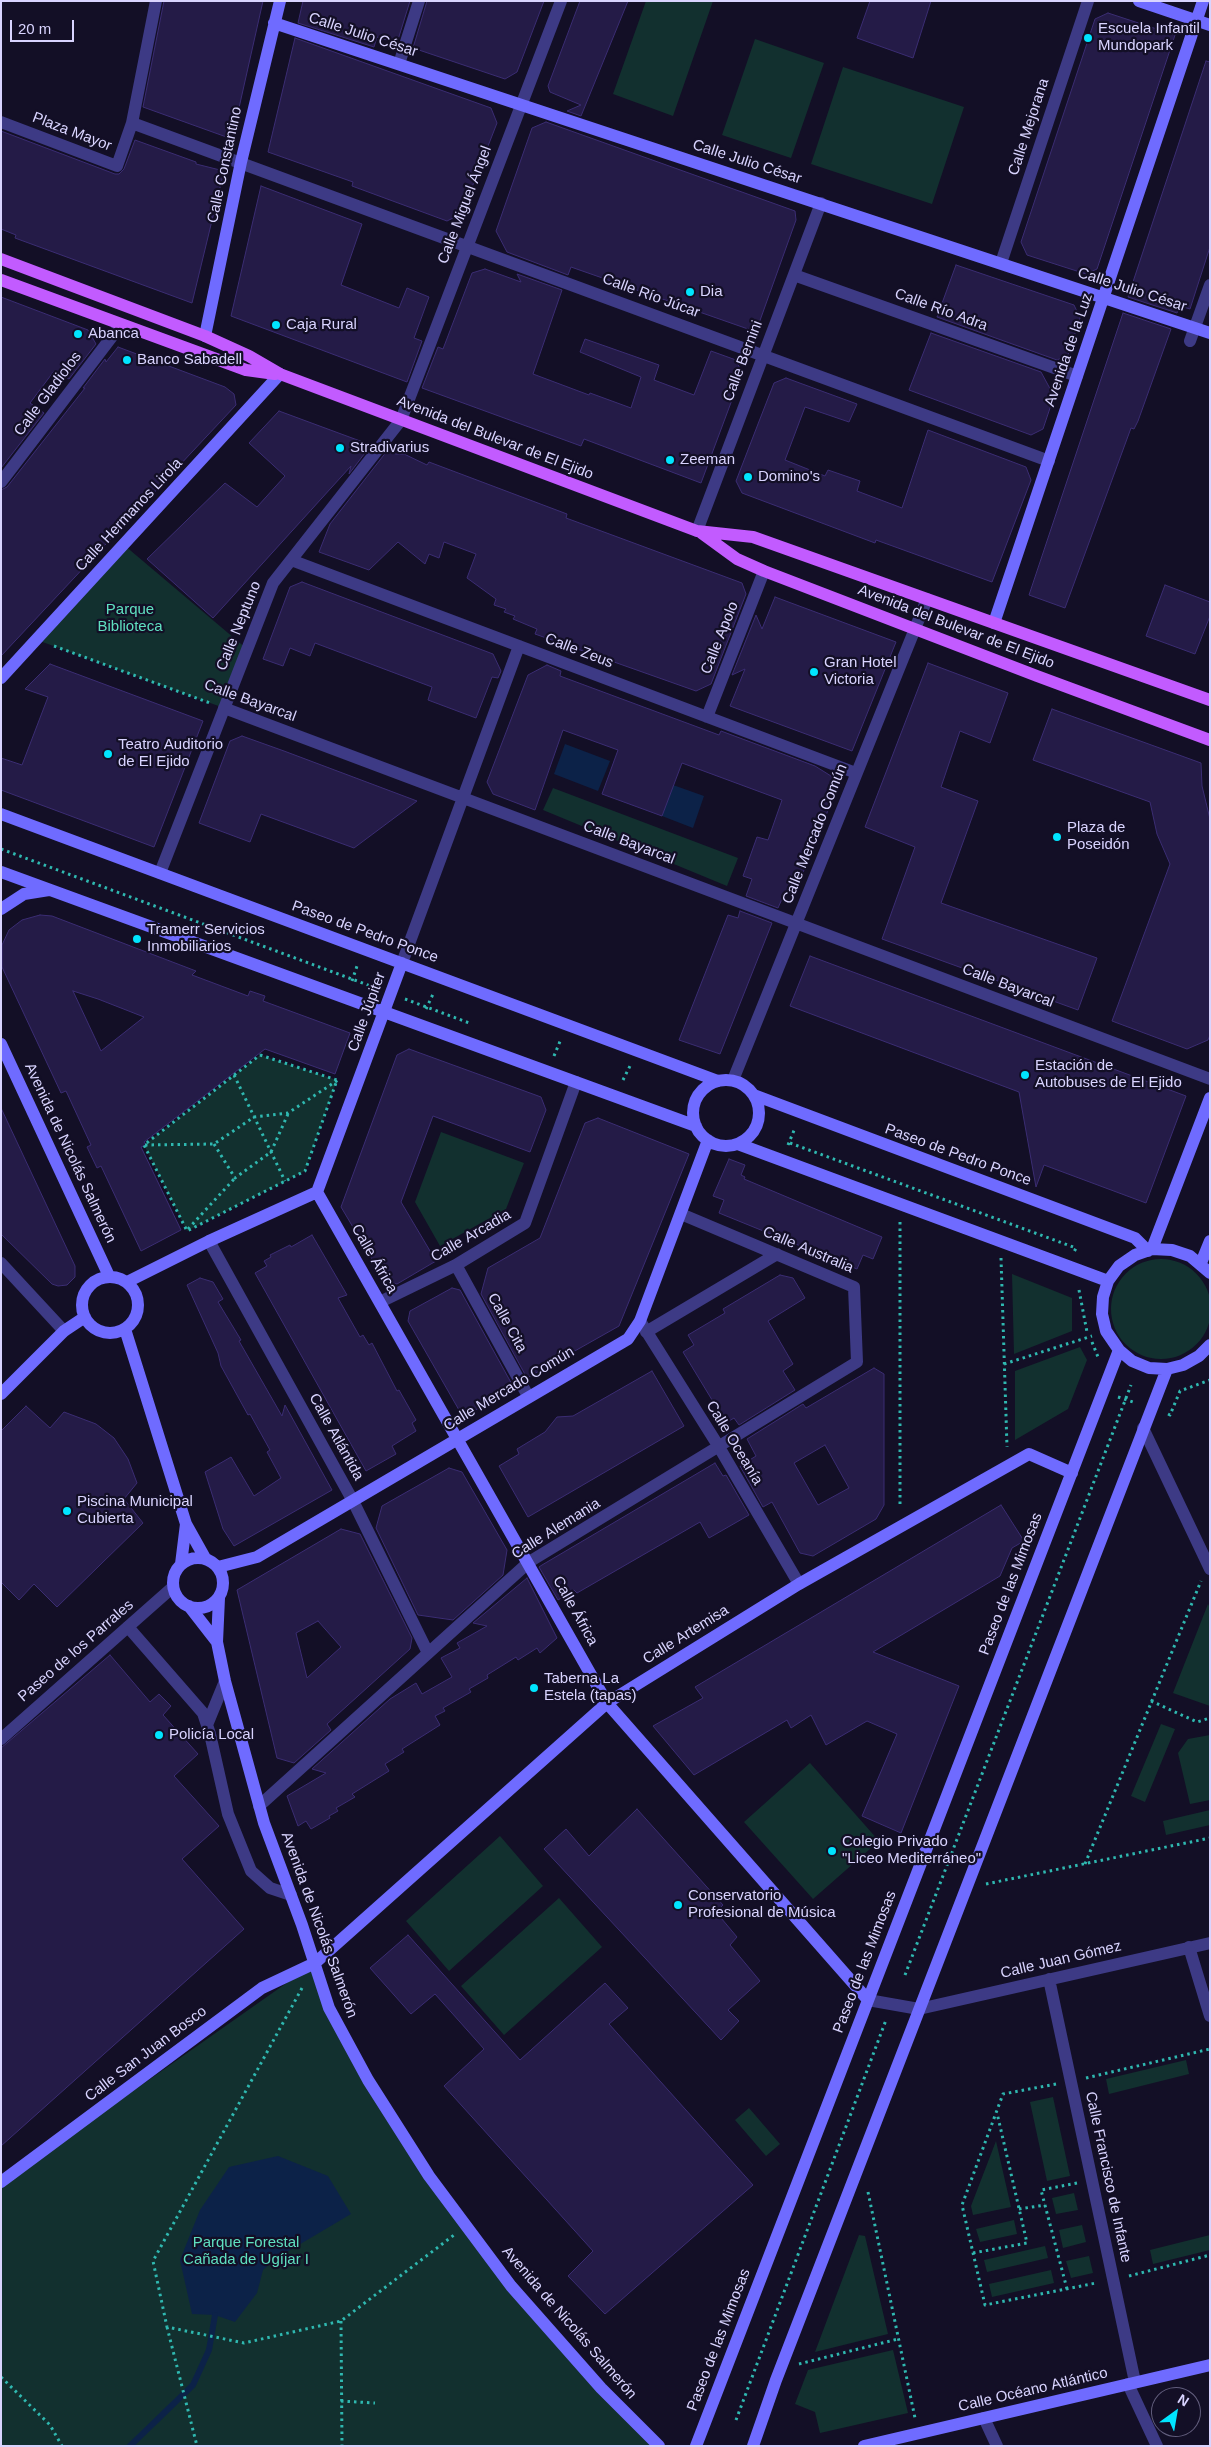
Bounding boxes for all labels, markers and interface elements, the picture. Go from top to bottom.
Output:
street label: Calle Julio César [306,9,420,61]
scale bar [12,10,76,42]
text: 20 m [18,20,51,37]
place label: Escuela Infantil Mundopark [1098,20,1200,55]
marker: Escuela Infantil Mundopark [1082,32,1094,44]
street label: Calle Mejorana [1005,76,1053,178]
street label: Calle Constantino [204,105,246,225]
street label: Plaza Mayor [30,109,114,155]
street label: Calle Julio César [690,136,804,188]
street label: Calle Miguel Ángel [434,143,496,267]
street label: Calle Julio César [1075,264,1189,316]
street label: Calle Río Júcar [600,270,702,322]
place label: Dia [700,283,723,301]
street label: Calle Río Adra [892,285,990,335]
marker: Dia [684,286,696,298]
street label: Avenida de la Luz [1041,291,1097,409]
place label: Caja Rural [286,316,357,334]
street label: Calle Bernini [719,318,767,404]
marker: Caja Rural [270,319,282,331]
place label: Abanca [88,325,139,343]
marker: Abanca [72,328,84,340]
street label: Calle Gladiolos [10,348,86,440]
place label: Banco Sabadell [137,351,242,369]
marker: Banco Sabadell [121,354,133,366]
street label: Avenida del Bulevar de El Ejido [394,392,596,484]
place label: Stradivarius [350,439,429,457]
marker: Stradivarius [334,442,346,454]
place label: Zeeman [680,451,735,469]
marker: Zeeman [664,454,676,466]
street label: Calle Hermanos Lirola [72,455,186,575]
place label: Domino's [758,468,820,486]
marker: Domino's [742,471,754,483]
street label: Calle Neptuno [213,579,265,673]
street label: Avenida del Bulevar de El Ejido [855,581,1057,673]
street label: Calle Apolo [697,599,743,677]
park label: Parque Biblioteca [97,601,163,636]
street label: Calle Zeus [542,630,616,672]
place label: Gran Hotel Victoria [824,654,897,689]
marker: Gran Hotel Victoria [808,666,820,678]
street label: Calle Bayarcal [201,676,299,726]
place label: Teatro Auditorio de El Ejido [118,736,223,771]
marker: Teatro Auditorio de El Ejido [102,748,114,760]
street label: Calle Mercado Común [779,761,851,907]
street label: Calle Bayarcal [581,817,677,869]
place label: Plaza de Poseidón [1067,819,1130,854]
marker: Plaza de Poseidón [1051,831,1063,843]
street label: Paseo de Pedro Ponce [289,897,441,967]
place label: Tramerr Servicios Inmobiliarios [147,921,265,956]
marker: Tramerr Servicios Inmobiliarios [131,933,143,945]
street label: Calle Bayarcal [960,960,1056,1012]
street label: Calle Júpiter [344,970,390,1054]
place label: Estación de Autobuses de El Ejido [1035,1057,1182,1092]
street label: Avenida de Nicolás Salmerón [20,1060,120,1246]
marker: Estación de Autobuses de El Ejido [1019,1069,1031,1081]
street label: Paseo de Pedro Ponce [882,1120,1034,1190]
street label: Calle Arcadia [428,1206,514,1266]
street label: Calle África [347,1221,401,1297]
street label: Calle Australia [760,1223,856,1277]
street label: Calle Cita [483,1290,531,1356]
street label: Calle Mercado Común [440,1343,578,1435]
street label: Calle Atlántida [305,1390,367,1484]
street label: Calle Oceanía [702,1398,766,1488]
place label: Piscina Municipal Cubierta [77,1493,193,1528]
street label: Calle Alemania [508,1495,604,1563]
marker: Piscina Municipal Cubierta [61,1505,73,1517]
street label: Paseo de las Mimosas [976,1510,1046,1658]
street label: Calle África [549,1573,601,1649]
street label: Paseo de los Parrales [15,1596,137,1706]
street label: Calle Artemisa [640,1602,732,1668]
place label: Taberna La Estela (tapas) [544,1670,637,1705]
marker: Taberna La Estela (tapas) [528,1682,540,1694]
place label: Policía Local [169,1726,254,1744]
marker: Policía Local [153,1729,165,1741]
street label: Avenida de Nicolás Salmerón [277,1830,361,2020]
place label: Colegio Privado "Liceo Mediterráneo" [842,1833,981,1868]
marker: Colegio Privado "Liceo Mediterráneo" [826,1845,838,1857]
place label: Conservatorio Profesional de Música [688,1887,836,1922]
street label: Paseo de las Mimosas [830,1888,900,2036]
marker: Conservatorio Profesional de Música [672,1899,684,1911]
street label: Calle Juan Gómez [999,1937,1123,1983]
street label: Calle San Juan Bosco [82,2002,210,2106]
street label: Calle Francisco de Infante [1081,2090,1135,2264]
park label: Parque Forestal Cañada de Ugíjar I [183,2234,309,2269]
street label: Avenida de Nicolás Salmerón [498,2243,640,2403]
street label: Paseo de las Mimosas [684,2266,754,2414]
street label: Calle Océano Atlántico [957,2364,1109,2416]
north arrow [1151,2387,1201,2437]
text: N [1175,2391,1192,2410]

